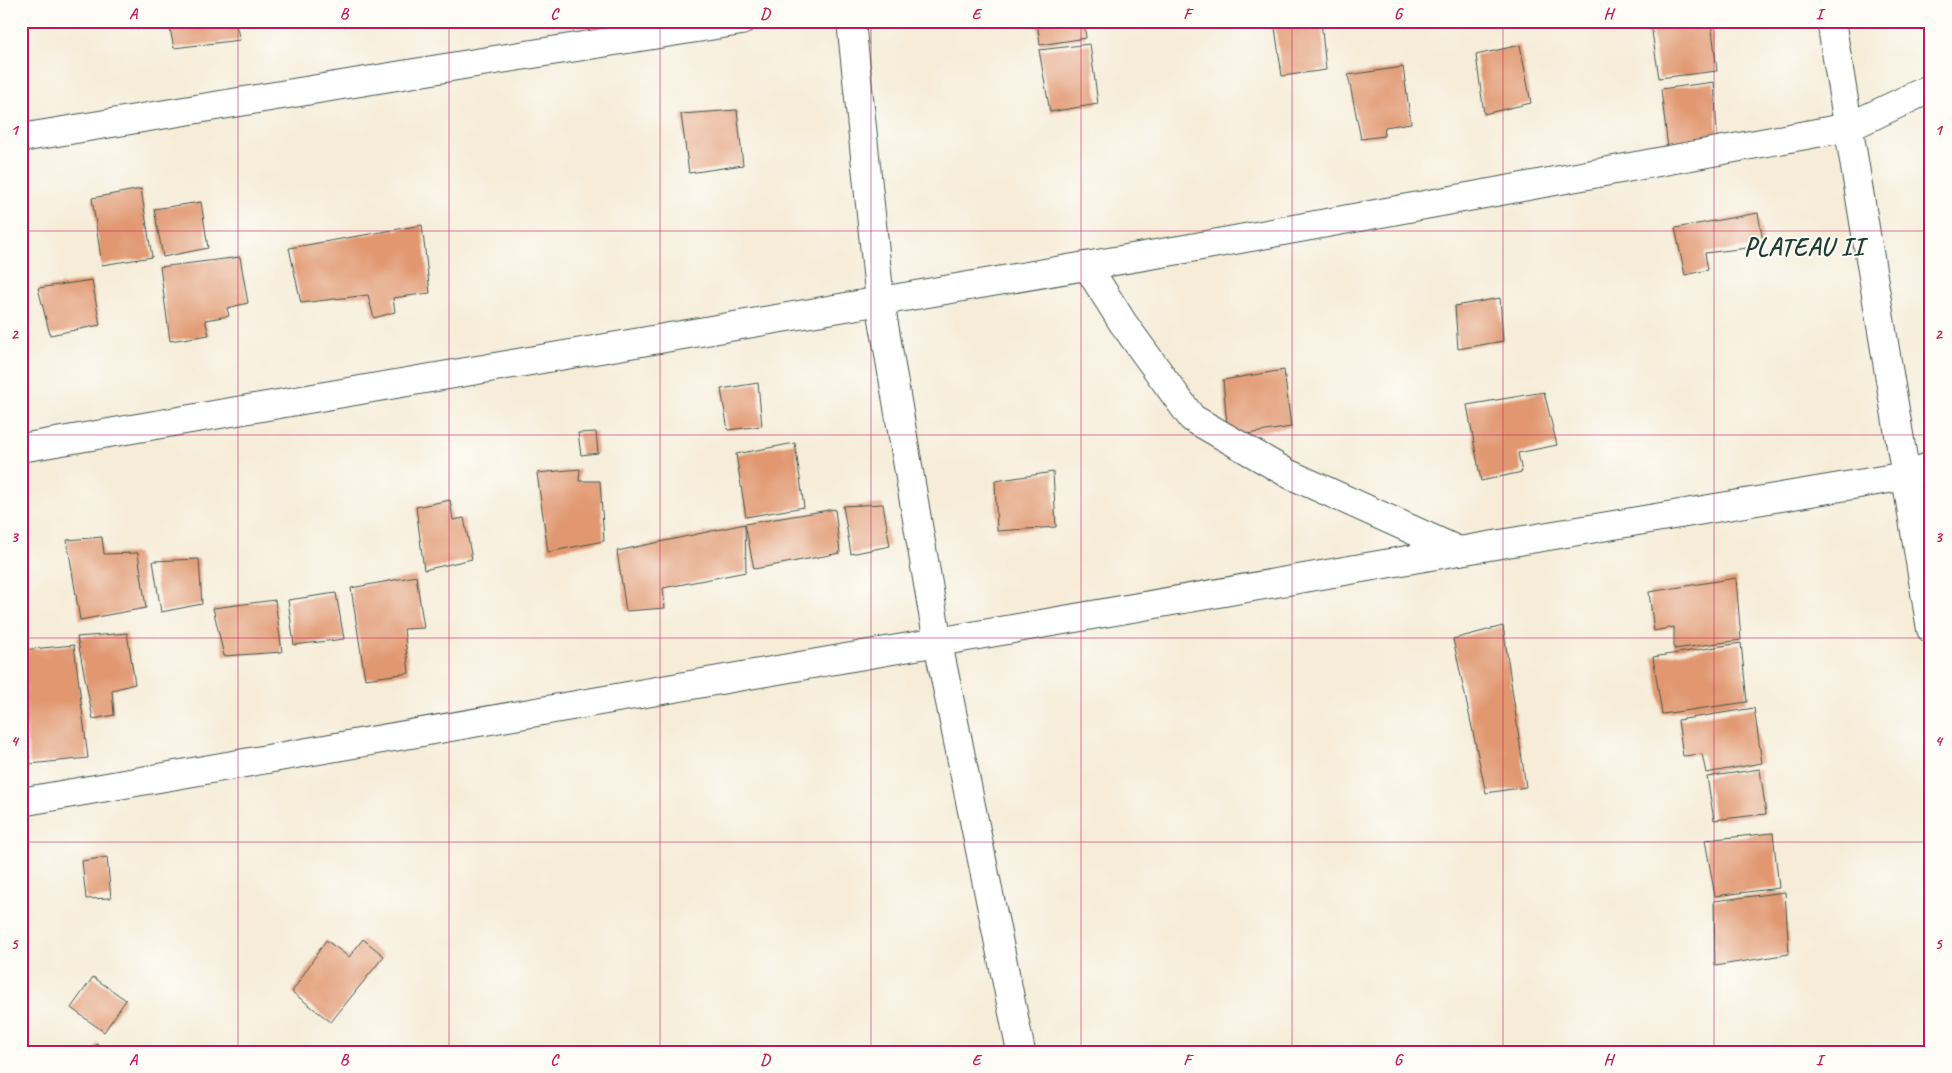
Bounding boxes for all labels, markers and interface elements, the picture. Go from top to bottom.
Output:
text: A [129,4,139,24]
text: B [340,4,350,24]
text: C [550,4,560,24]
text: D [760,4,771,24]
text: E [972,4,983,24]
text: F [1183,4,1194,24]
text: G [1394,4,1404,24]
text: H [1603,4,1615,24]
text: I [1816,4,1826,24]
text: 1 [10,120,19,140]
text: 1 [1934,120,1943,140]
district label: PLATEAU II [1744,231,1869,263]
text: 2 [10,324,19,344]
text: 2 [1934,324,1943,344]
text: 3 [10,527,19,547]
text: 3 [1934,527,1943,547]
text: 4 [10,731,19,751]
text: 4 [1934,731,1943,751]
text: 5 [11,934,20,954]
text: 5 [1935,934,1944,954]
text: A [129,1050,139,1070]
text: B [340,1050,350,1070]
text: C [550,1050,560,1070]
text: D [760,1050,771,1070]
text: E [972,1050,983,1070]
text: F [1183,1050,1194,1070]
text: G [1394,1050,1404,1070]
text: H [1603,1050,1615,1070]
text: I [1816,1050,1826,1070]

